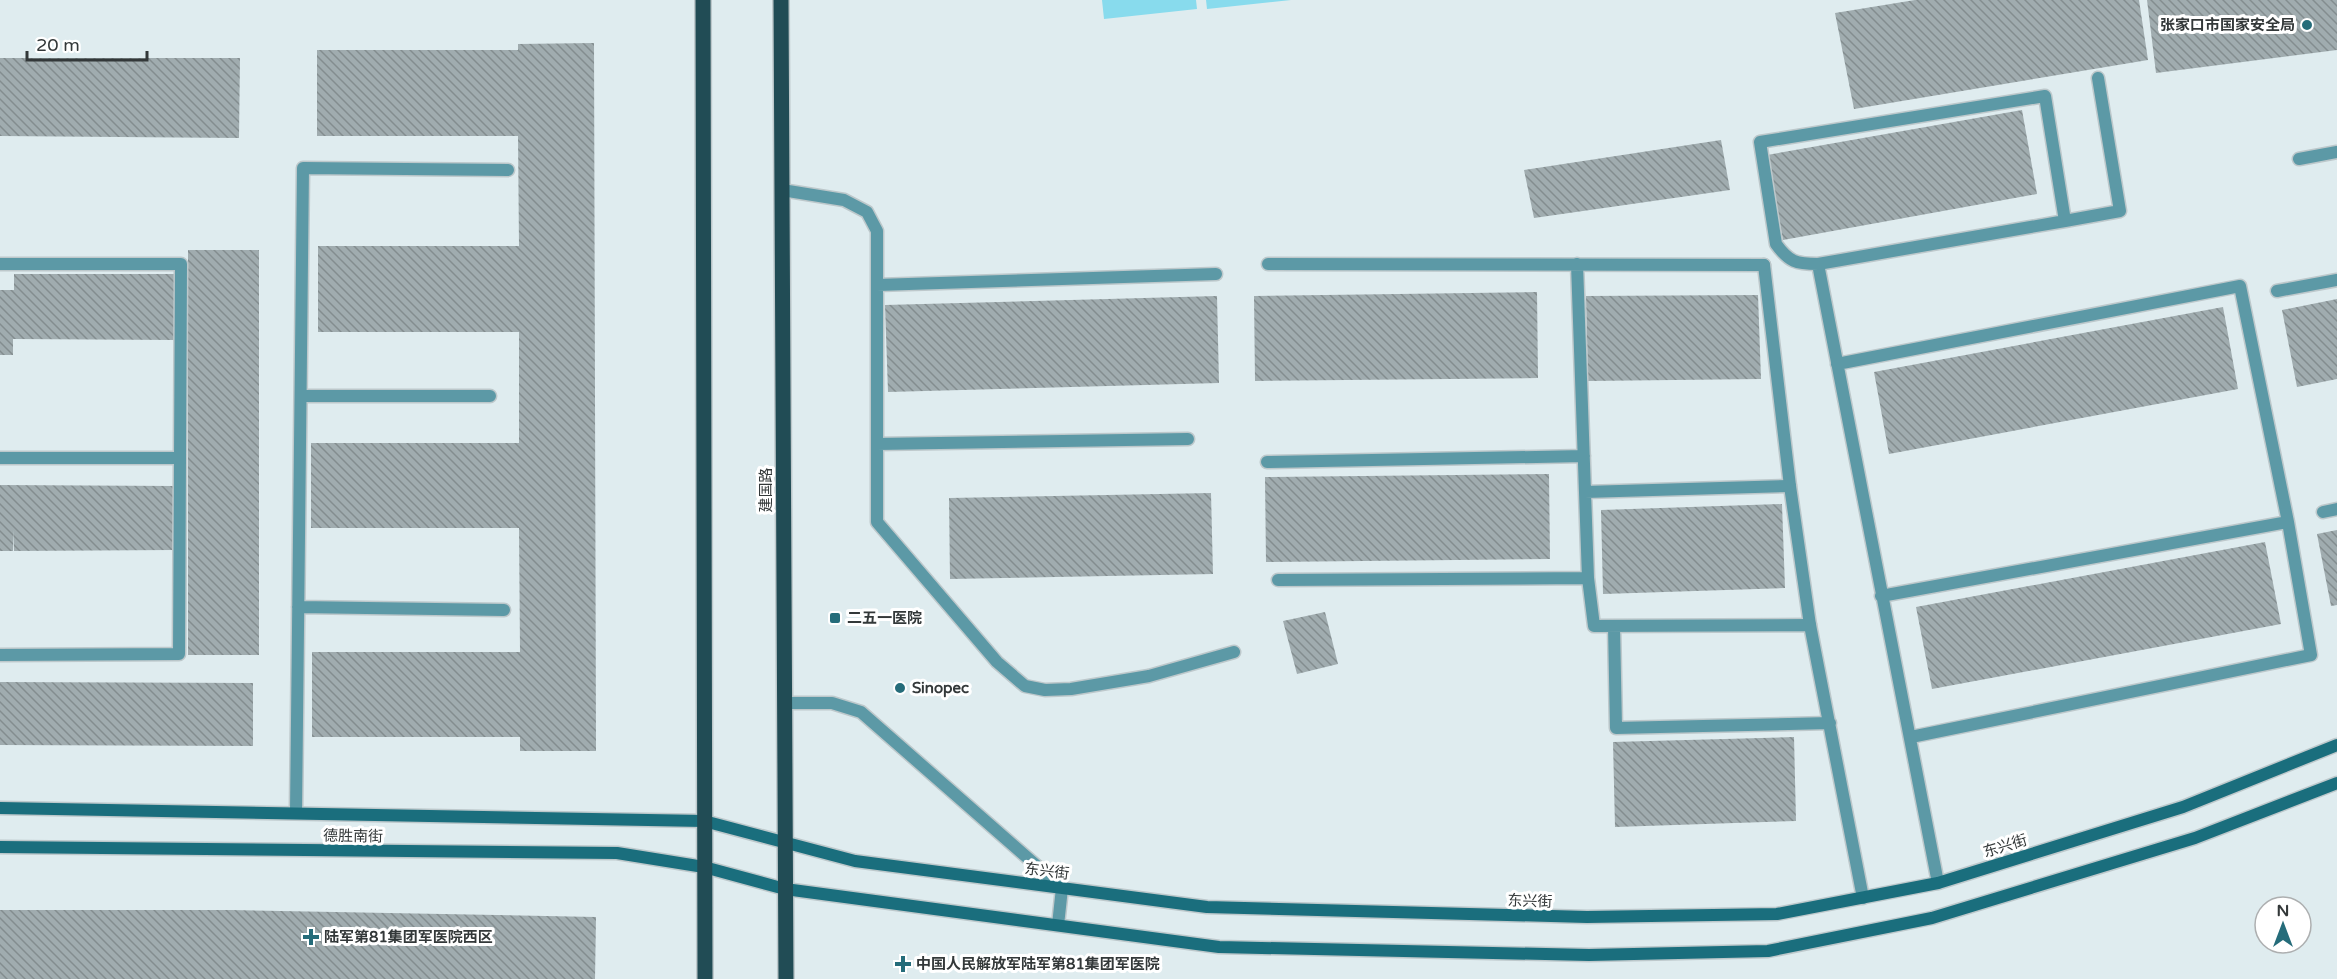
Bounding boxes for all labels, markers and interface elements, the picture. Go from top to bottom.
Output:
place label: 张家口市国家安全局 [2160,16,2295,34]
marker: 张家口市国家安全局 [2300,18,2314,32]
scale bar [27,24,147,62]
text: 20 m [36,34,80,56]
street label: 建国路 [757,467,775,513]
place label: 二五一医院 [847,609,922,627]
marker: 二五一医院 [828,611,842,625]
place label: Sinopec [912,679,969,698]
marker: Sinopec [893,681,907,695]
street label: 德胜南街 [323,826,383,846]
street label: 东兴街 [1981,831,2029,861]
street label: 东兴街 [1024,859,1070,883]
street label: 东兴街 [1507,891,1553,911]
north arrow [2253,895,2313,955]
text: N [2277,901,2289,921]
marker: 陆军第81集团军医院西区 [302,928,320,946]
place label: 陆军第81集团军医院西区 [324,928,493,946]
marker: 中国人民解放军陆军第81集团军医院 [894,955,912,973]
place label: 中国人民解放军陆军第81集团军医院 [916,955,1160,973]

